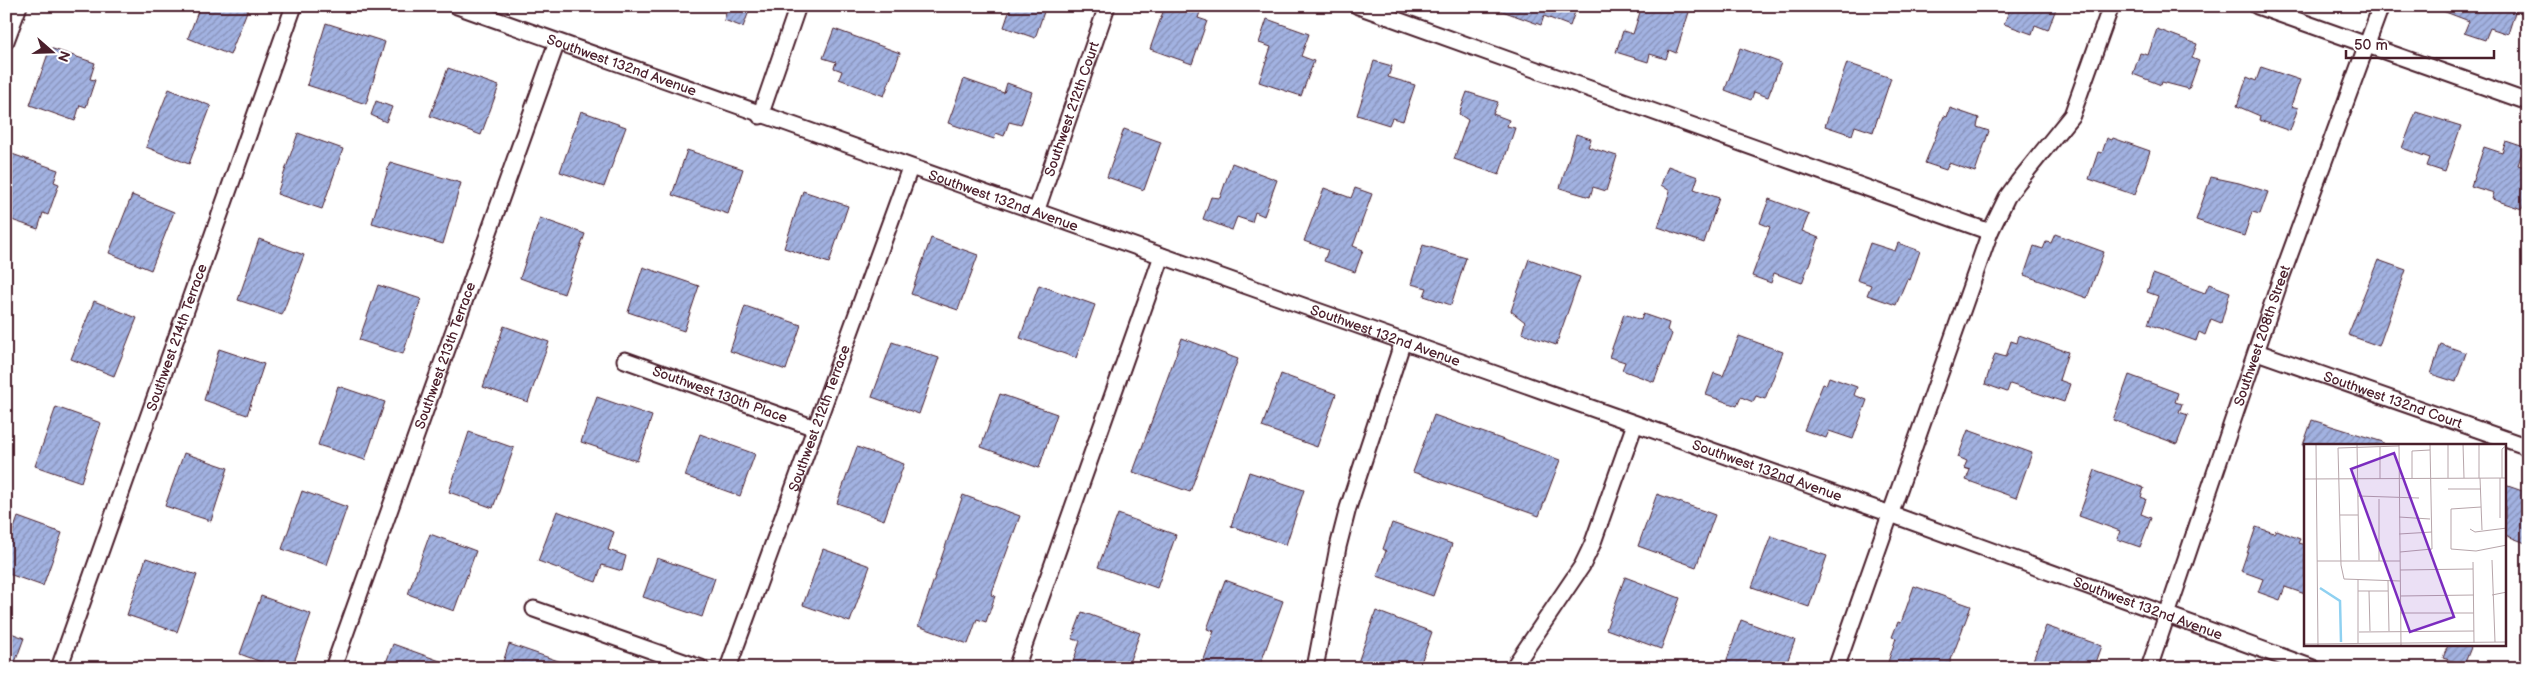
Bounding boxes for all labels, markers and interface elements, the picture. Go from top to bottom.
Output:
north arrow [28,28,78,78]
scale bar [2346,28,2494,60]
street label: Southwest 132nd Avenue [544,31,699,100]
text: 50 m [2354,36,2388,55]
street label: Southwest 212th Court [1041,39,1103,179]
text: N [54,48,74,64]
street label: Southwest 132nd Avenue [926,166,1081,235]
street label: Southwest 214th Terrace [143,262,211,413]
street label: Southwest 208th Street [2230,262,2294,408]
street label: Southwest 213th Terrace [411,280,479,431]
street label: Southwest 132nd Avenue [1308,301,1462,370]
street label: Southwest 212th Terrace [785,343,854,494]
street label: Southwest 130th Place [650,363,790,426]
street label: Southwest 132nd Court [2321,368,2465,432]
street label: Southwest 132nd Avenue [1690,436,1844,505]
inset map [2304,444,2506,646]
street label: Southwest 132nd Avenue [2071,573,2225,644]

